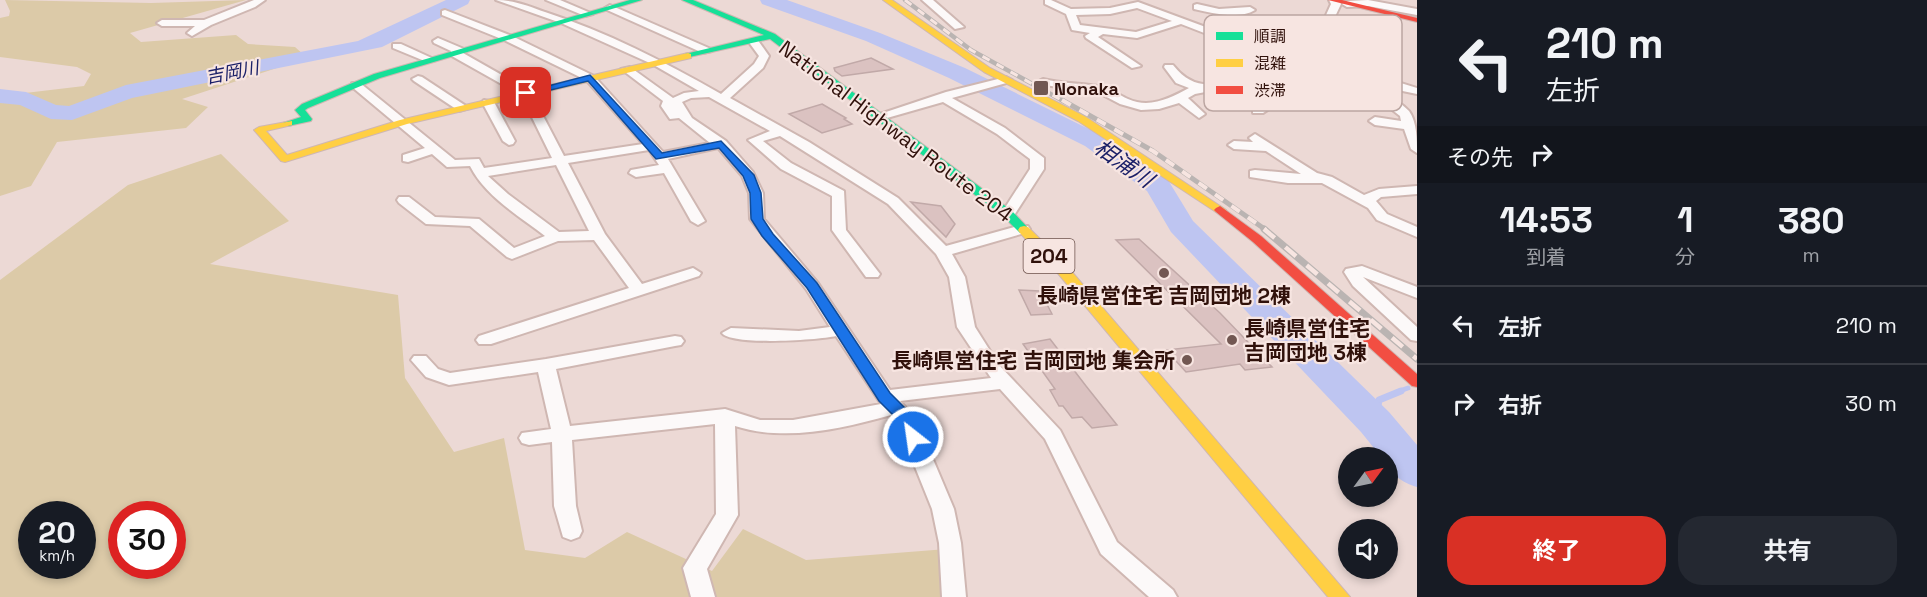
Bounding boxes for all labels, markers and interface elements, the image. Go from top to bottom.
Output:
legend [1204,15,1402,111]
text: 210 m [1546,17,1664,70]
icon: left [1447,24,1525,102]
text: 順調 [1254,26,1286,47]
street label: National Highway Route 204 [774,34,1018,228]
text: 混雑 [1254,53,1286,74]
water label: 吉岡川 [203,55,263,88]
pin [500,67,551,118]
text: 左折 [1546,73,1600,108]
icon: arrive [509,76,542,109]
place label: Nonaka [1054,77,1120,100]
marker: Nonaka [1032,79,1050,97]
text: 渋滞 [1254,80,1286,101]
water label: 相浦川 [1089,133,1161,195]
icon: right [1525,138,1558,171]
text: その先 [1447,143,1513,171]
text: 14:53 [1499,197,1593,243]
text: 1 [1677,197,1693,243]
text: 380 [1778,198,1845,244]
road number: 204 [1024,239,1074,273]
text: m [1803,242,1820,268]
text: 到着 [1526,244,1566,270]
text: 分 [1675,244,1695,270]
marker: 長崎県営住宅 吉岡団地 2棟 [1157,266,1171,280]
place label: 長崎県営住宅 吉岡団地 2棟 [1037,282,1291,309]
icon: left [1447,309,1480,342]
text: 210 m [1836,311,1897,339]
text: 左折 [1498,313,1542,341]
place label: 長崎県営住宅 吉岡団地 3棟 [1244,315,1370,366]
marker: 長崎県営住宅 吉岡団地 3棟 [1225,333,1239,347]
place label: 長崎県営住宅 吉岡団地 集会所 [891,347,1175,374]
marker: 長崎県営住宅 吉岡団地 集会所 [1180,353,1194,367]
icon: right [1447,387,1480,420]
text: 30 m [1845,389,1897,417]
text: 右折 [1498,391,1542,419]
position arrow [881,405,945,469]
north arrow [1338,447,1398,507]
map controls [1338,447,1398,579]
speed limit sign: 30 [108,501,186,579]
text: 20 [38,513,76,552]
button: 終了 [1447,516,1666,585]
button: 共有 [1678,516,1897,585]
button: sound [1338,519,1398,579]
text: km/h [39,546,75,565]

